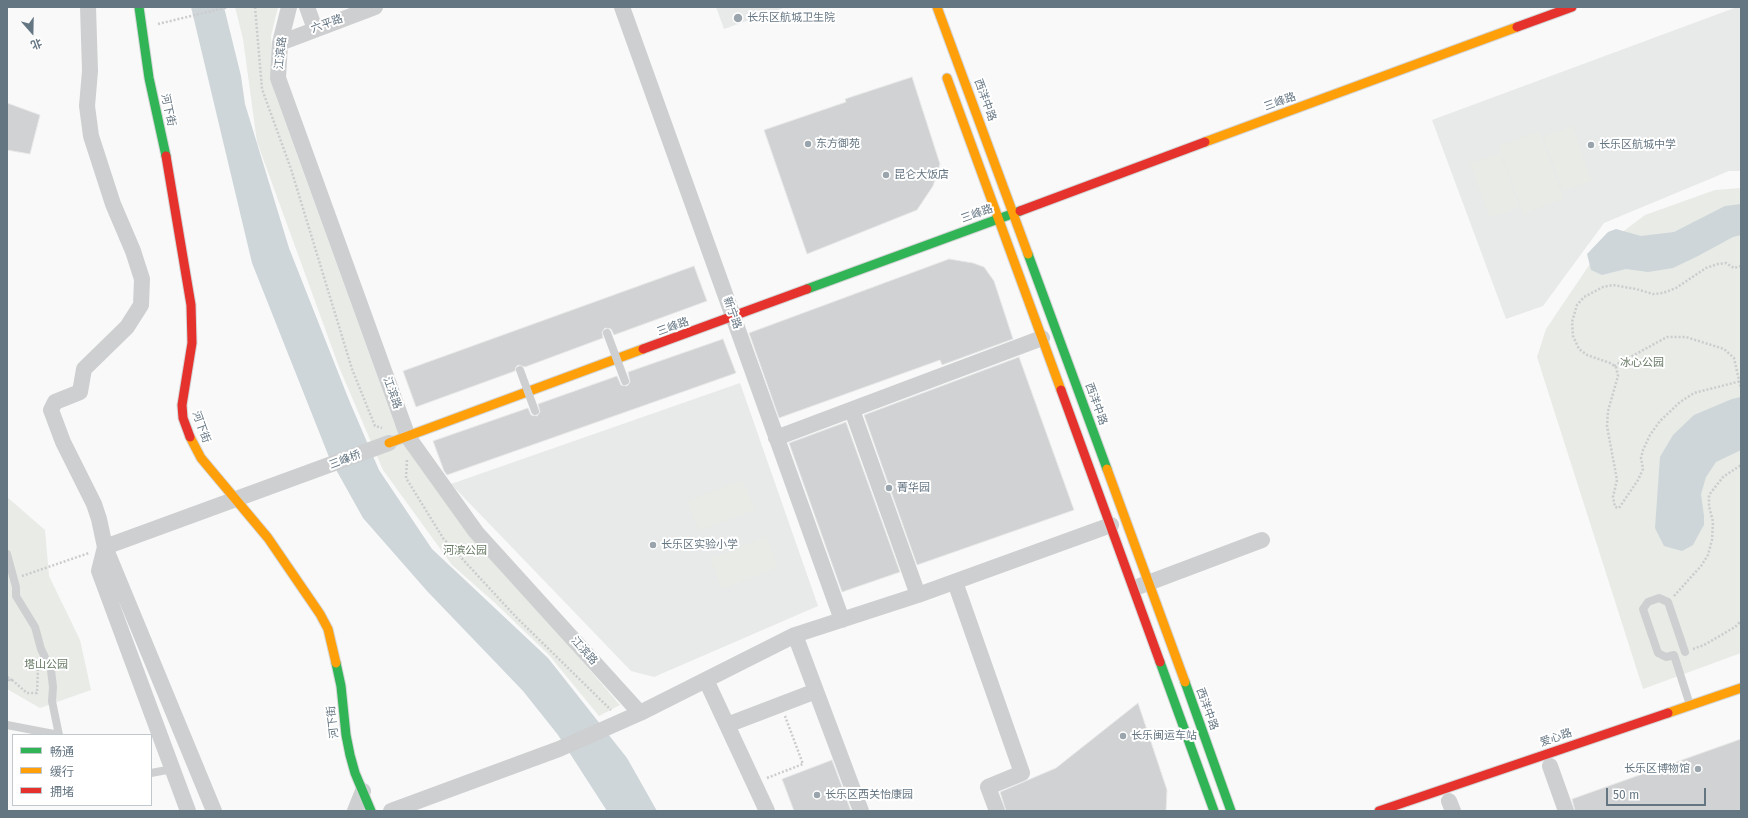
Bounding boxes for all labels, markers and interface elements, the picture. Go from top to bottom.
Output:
place label: 长乐区航城卫生院 [747,11,835,25]
north arrow [12,12,52,52]
street label: 六平路 [309,12,345,36]
marker: 长乐区航城卫生院 [732,12,744,24]
text: 北 [29,36,44,52]
street label: 江滨路 [273,36,289,70]
street label: 西洋中路 [971,77,999,123]
street label: 三峰路 [1262,90,1298,114]
street label: 河下街 [158,92,178,128]
place label: 东方御苑 [816,137,860,151]
place label: 长乐区航城中学 [1599,138,1676,152]
marker: 东方御苑 [803,139,813,149]
marker: 长乐区航城中学 [1586,140,1596,150]
place label: 昆仑大饭店 [894,168,949,182]
marker: 昆仑大饭店 [881,170,891,180]
street label: 三峰路 [959,202,995,226]
street label: 新宁路 [720,295,744,331]
street label: 三峰路 [655,315,691,339]
park label: 冰心公园 [1620,356,1664,370]
street label: 江滨路 [380,375,404,411]
street label: 西洋中路 [1082,381,1110,427]
street label: 河下街 [189,409,213,445]
street label: 三峰桥 [327,448,363,472]
place label: 菁华园 [897,481,930,495]
marker: 菁华园 [884,483,894,493]
place label: 长乐区实验小学 [661,538,738,552]
marker: 长乐区实验小学 [648,540,658,550]
park label: 河滨公园 [443,544,487,558]
street label: 江滨路 [568,634,600,668]
park label: 塔山公园 [24,658,68,672]
street label: 西洋中路 [1193,686,1221,732]
street label: 河下街 [324,705,342,739]
street label: 爱心路 [1538,726,1574,750]
place label: 长乐闽运车站 [1131,729,1197,743]
marker: 长乐闽运车站 [1118,731,1128,741]
legend [12,734,152,806]
text: 畅通 [50,745,74,759]
place label: 长乐区博物馆 [1624,762,1690,776]
marker: 长乐区博物馆 [1693,764,1703,774]
text: 缓行 [50,765,74,779]
scale bar [1608,780,1708,806]
text: 拥堵 [50,785,74,799]
place label: 长乐区西关怡康园 [825,788,913,802]
text: 50 m [1613,788,1639,802]
marker: 长乐区西关怡康园 [812,790,822,800]

